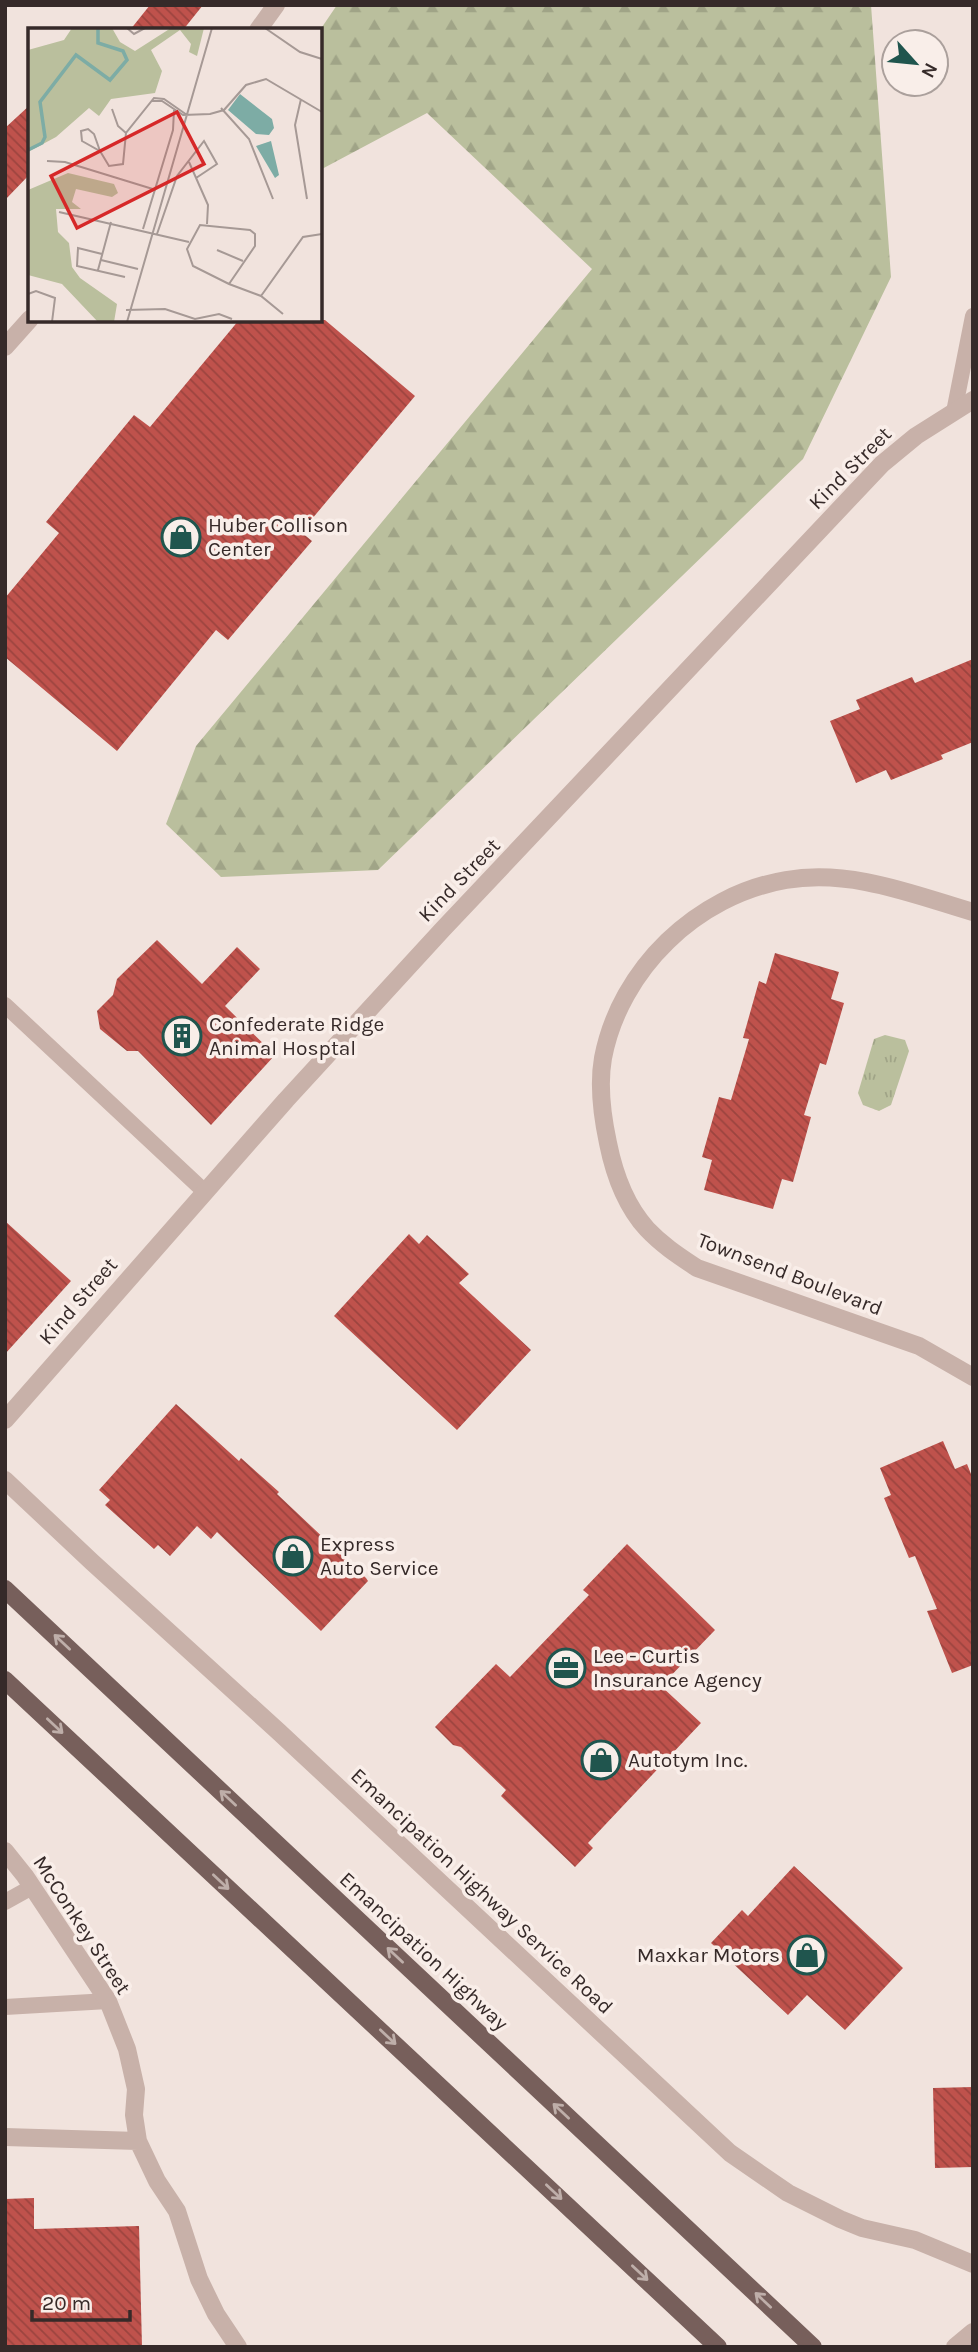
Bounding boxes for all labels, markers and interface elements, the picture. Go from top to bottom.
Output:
inset map [28,28,322,322]
north arrow [880,28,950,98]
text: N [916,59,942,81]
street label: Kind Street [804,422,896,514]
place label: Huber Collison Center [208,513,348,561]
shop icon: Huber Collison Center [160,516,202,558]
street label: Kind Street [413,833,505,927]
place label: Confederate Ridge Animal Hosptal [209,1012,384,1060]
building icon: Confederate Ridge Animal Hosptal [161,1015,203,1057]
street label: Townsend Boulevard [694,1228,886,1320]
street label: Kind Street [34,1253,122,1349]
place label: Express Auto Service [320,1532,439,1580]
shop icon: Express Auto Service [272,1535,314,1577]
one-way arrow [54,1633,71,1650]
place label: Lee - Curtis Insurance Agency [593,1644,762,1692]
office icon: Lee - Curtis Insurance Agency [545,1647,587,1689]
one-way arrow [46,1718,63,1735]
shop icon: Autotym Inc. [580,1739,622,1781]
place label: Autotym Inc. [628,1748,748,1772]
street label: Emancipation Highway Service Road [346,1763,618,2019]
one-way arrow [219,1789,236,1806]
street label: McConkey Street [28,1851,136,1999]
street label: Emancipation Highway [334,1866,514,2036]
one-way arrow [212,1873,229,1890]
shop icon: Maxkar Motors [786,1934,828,1976]
place label: Maxkar Motors [637,1943,780,1967]
one-way arrow [387,1947,404,1964]
one-way arrow [378,2028,396,2045]
one-way arrow [553,2102,570,2119]
one-way arrow [545,2184,562,2201]
one-way arrow [631,2265,649,2281]
scale bar [32,2278,130,2322]
text: 20 m [42,2291,91,2315]
one-way arrow [754,2292,772,2308]

